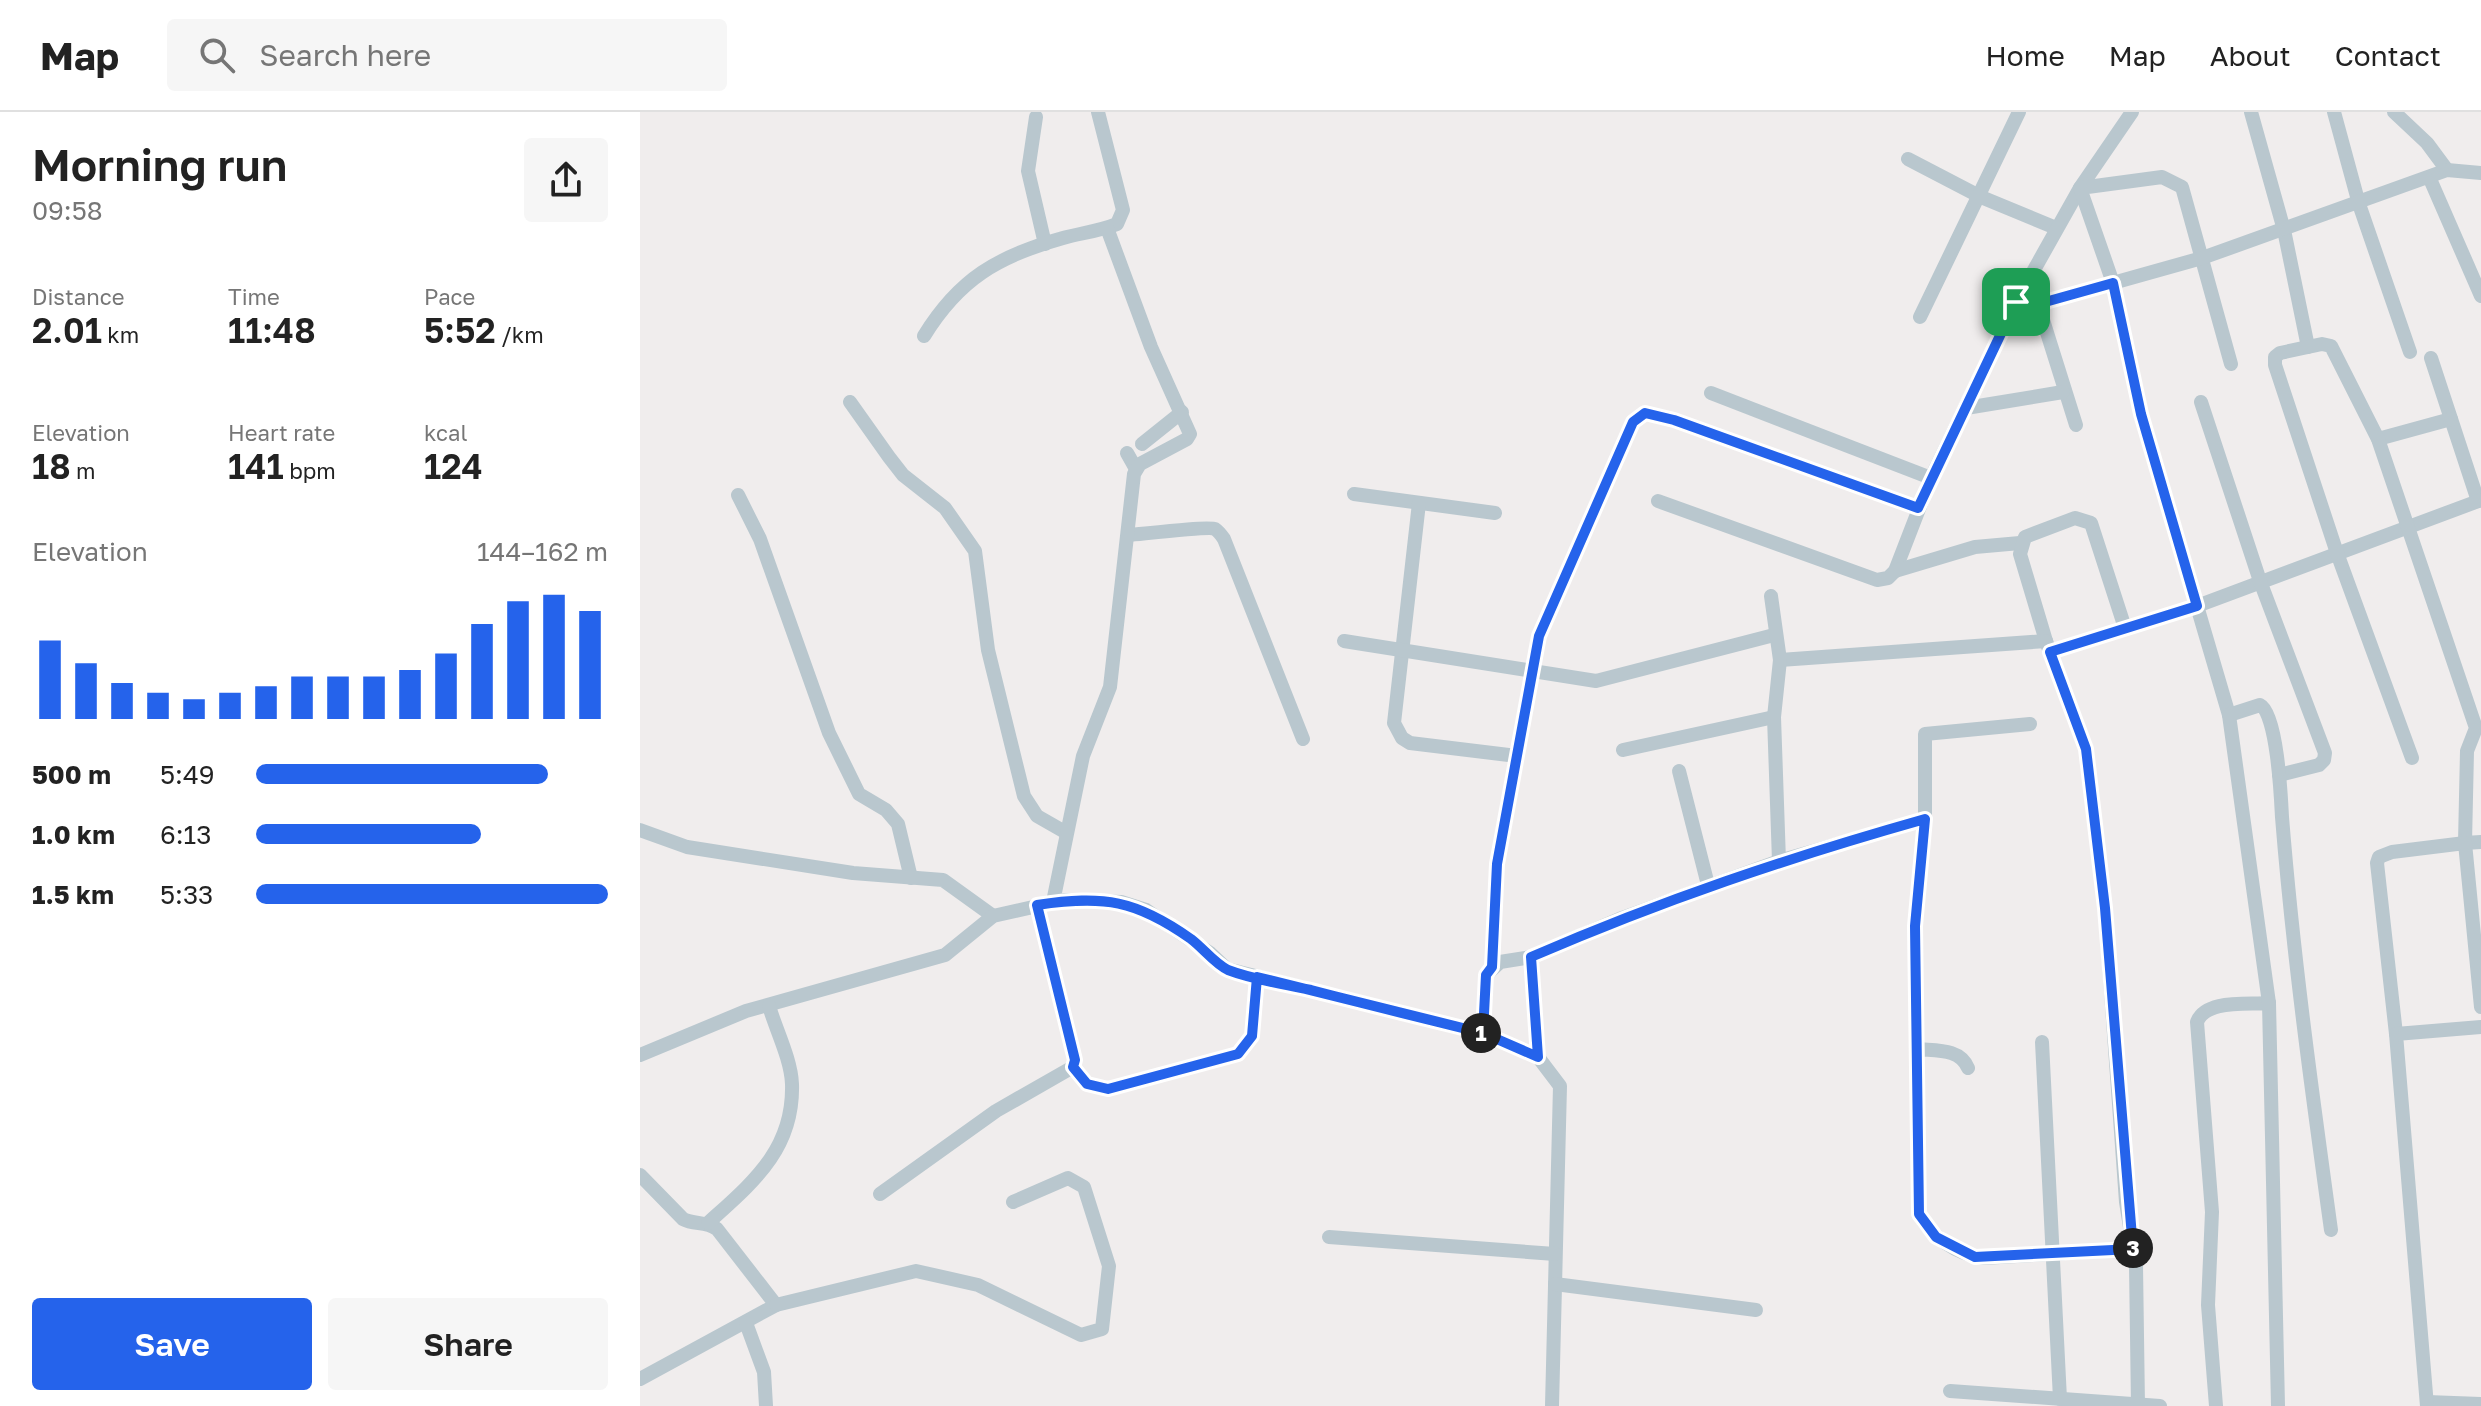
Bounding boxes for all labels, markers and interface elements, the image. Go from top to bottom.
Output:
search box [167,19,727,91]
text: Map [40,33,119,78]
icon: search [195,33,239,77]
text: Search here [259,37,431,73]
text: Home [1986,39,2065,72]
text: Map [2109,39,2166,72]
text: About [2210,39,2291,72]
text: Contact [2335,39,2441,72]
text: Morning run [32,138,287,191]
button: share [524,138,608,222]
text: 09:58 [32,195,103,226]
pin [1982,268,2050,336]
icon: arrive [1994,280,2038,324]
text: Distance [32,283,124,310]
text: Time [228,283,280,310]
text: Pace [424,283,475,310]
text: 2.01 [32,310,102,350]
text: 11:48 [228,310,316,350]
text: 5:52 [424,310,496,350]
text: km [102,321,139,348]
text: /km [496,321,544,348]
text: Elevation [32,419,130,446]
text: Heart rate [228,419,335,446]
text: kcal [424,419,467,446]
text: 18 [32,446,71,486]
text: 141 [228,446,284,486]
text: 124 [424,446,483,486]
text: m [71,457,96,484]
text: bpm [284,457,336,484]
text: Elevation [32,536,148,567]
text: 144–162 m [477,536,608,567]
text: 500 m [32,759,111,790]
text: 5:49 [160,759,214,790]
text: 1.0 km [32,819,115,850]
text: 6:13 [160,819,211,850]
text: 1.5 km [32,879,114,910]
text: 5:33 [160,879,213,910]
pin: 1 [1461,1013,1501,1053]
text: 1 [1475,1019,1487,1046]
pin: 3 [2113,1228,2153,1268]
text: 3 [2126,1234,2140,1261]
button: Save [32,1298,312,1390]
button: Share [328,1298,608,1390]

